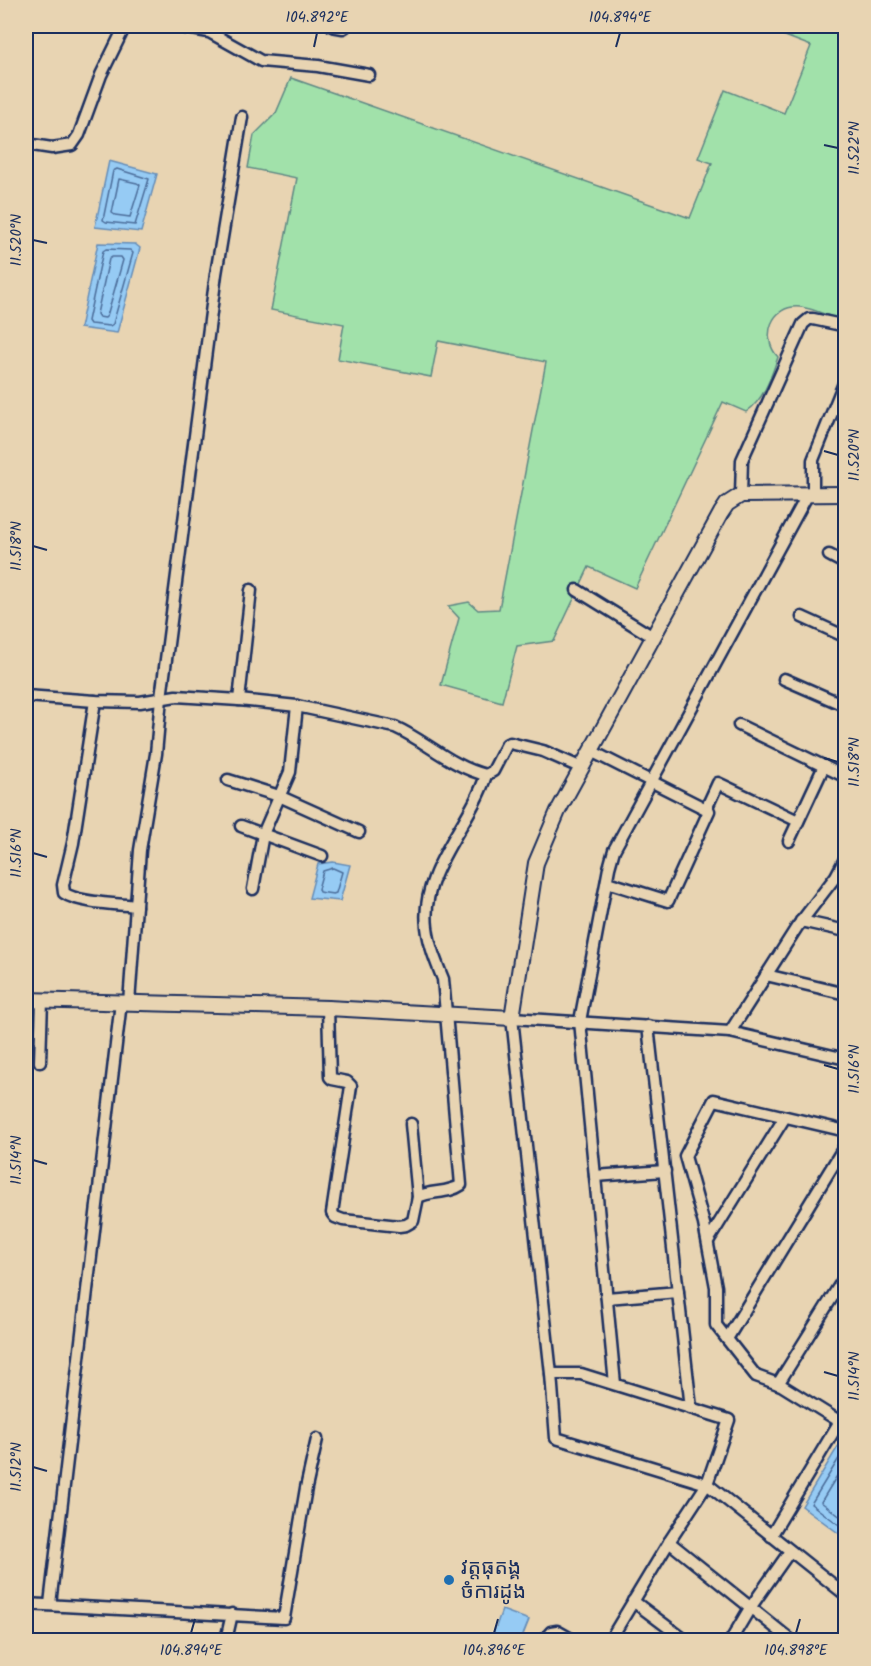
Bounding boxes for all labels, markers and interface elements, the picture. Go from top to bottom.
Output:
text: 104.892°E [286,6,350,30]
text: 104.894°E [589,6,652,30]
text: 11.522°N [843,121,867,175]
text: 11.520°N [5,214,29,266]
text: 11.520°N [843,429,867,481]
text: 11.518°N [5,521,29,571]
text: 11.518°N [843,737,867,787]
text: 11.516°N [5,828,29,878]
text: 11.516°N [843,1044,867,1094]
text: 11.514°N [5,1135,29,1185]
text: 11.514°N [843,1351,867,1401]
text: 11.512°N [5,1442,29,1492]
place label: វត្តធុតង្គ ចំការដូង [461,1552,526,1609]
marker: វត្តធុតង្គ ចំការដូង [442,1573,456,1587]
text: 104.894°E [160,1639,223,1663]
text: 104.896°E [463,1639,527,1663]
text: 104.898°E [764,1639,829,1663]

